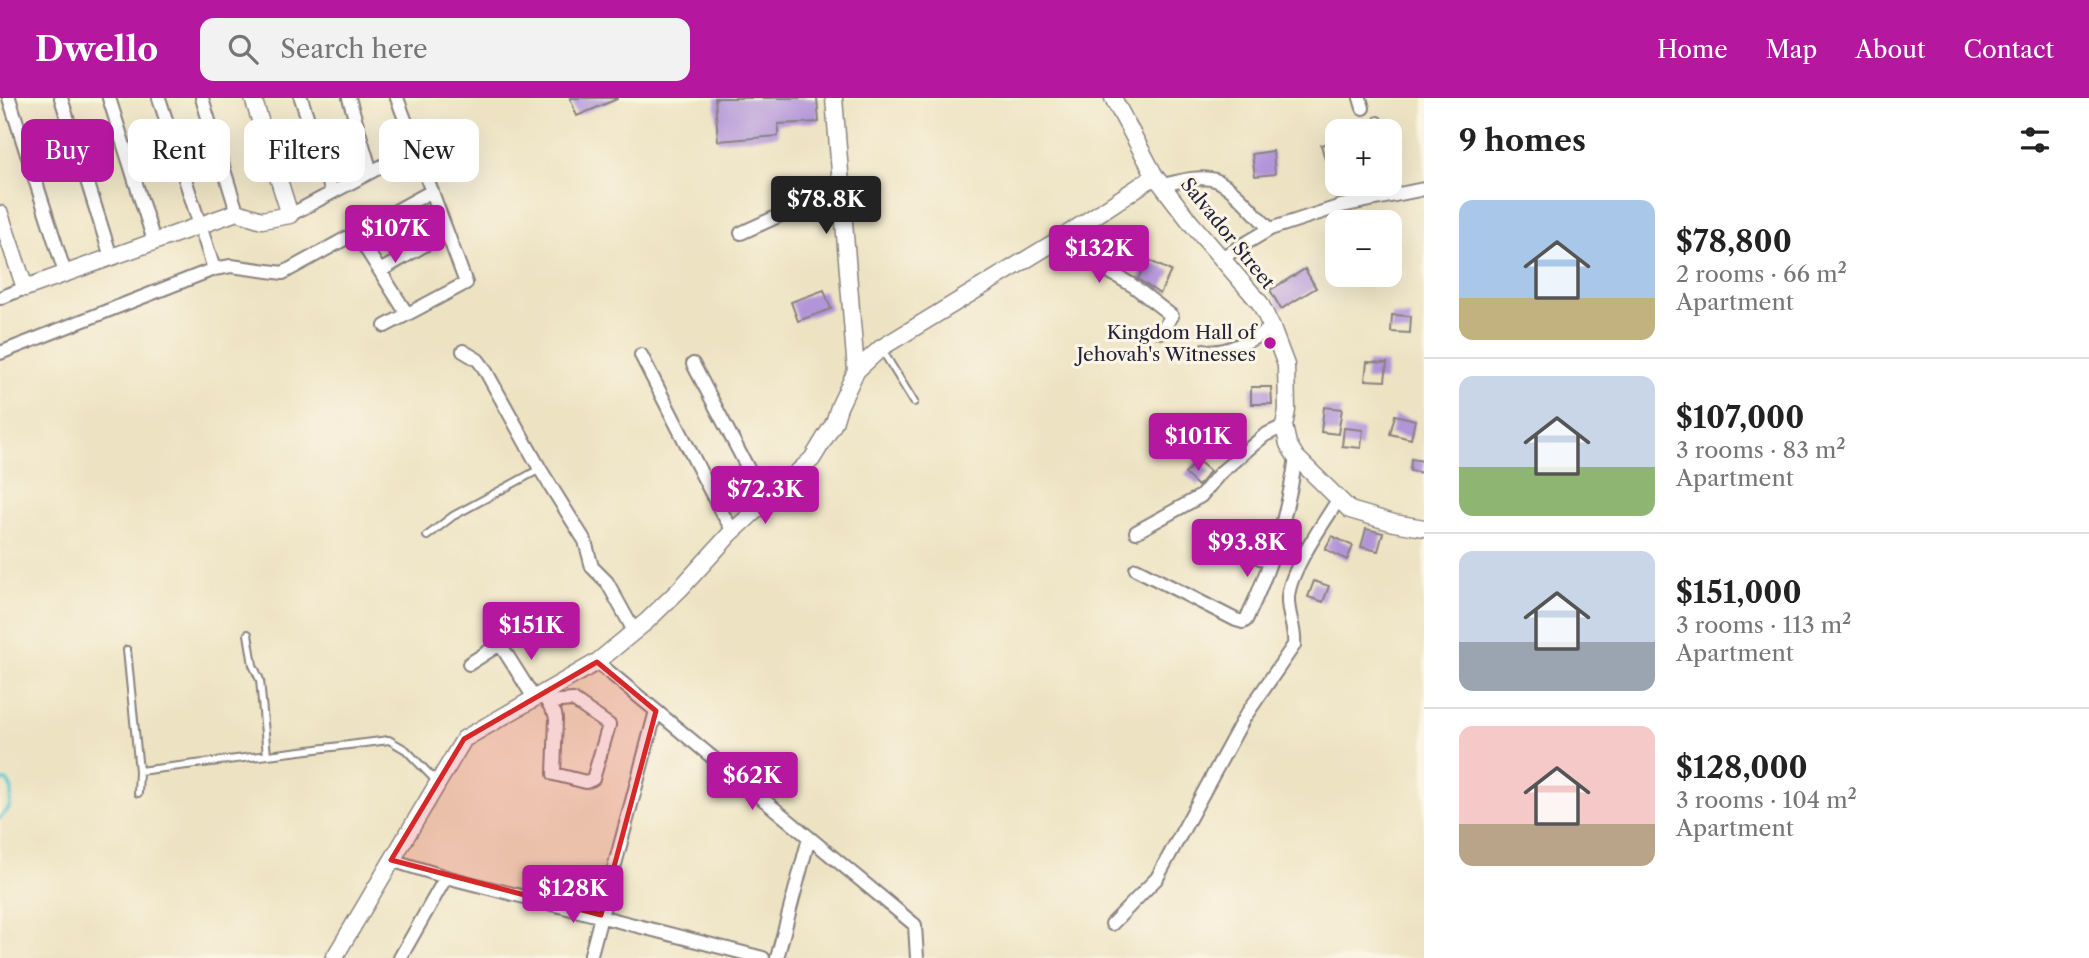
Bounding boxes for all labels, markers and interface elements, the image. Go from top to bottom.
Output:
search box [200,18,690,81]
text: Dwello [35,29,158,70]
icon: search [224,30,262,68]
text: Search here [280,33,428,65]
text: Home [1657,35,1728,64]
text: Map [1766,35,1817,64]
text: About [1855,35,1926,64]
text: Contact [1964,35,2054,64]
chip: Buy [21,119,114,182]
chip: Rent [128,119,230,182]
chip: Filters [244,119,365,182]
chip: New [379,119,479,182]
map controls [1325,119,1402,287]
button: + [1325,119,1402,196]
icon: filters [2016,121,2054,159]
text: 9 homes [1459,122,1586,159]
street label: Salvador Street [1176,173,1280,294]
pin: $78.8K [769,176,883,236]
text: $78.8K [787,185,865,213]
pin: $107K [346,206,444,265]
button: − [1325,210,1402,287]
text: $107K [361,214,429,242]
text: $78,800 [1676,223,1792,260]
pin: $132K [1050,226,1148,285]
icon: home [1515,228,1599,312]
text: $132K [1065,234,1133,262]
text: 2 rooms · 66 m² [1676,260,1847,288]
text: Apartment [1676,288,1794,316]
place label: Kingdom Hall of Jehovah's Witnesses [1074,321,1258,366]
marker: Kingdom Hall of Jehovah's Witnesses [1262,335,1278,351]
text: $107,000 [1676,399,1804,436]
icon: home [1515,404,1599,488]
pin: $101K [1149,414,1247,473]
text: $101K [1165,422,1231,450]
text: 3 rooms · 83 m² [1676,436,1846,464]
text: Apartment [1676,464,1794,492]
pin: $72.3K [708,466,822,526]
text: $72.3K [727,475,803,503]
pin: $93.8K [1190,519,1304,579]
text: $93.8K [1208,528,1286,556]
text: $151,000 [1676,574,1802,611]
icon: home [1515,579,1599,663]
pin: $151K [482,602,580,662]
text: $151K [499,611,563,639]
text: 3 rooms · 113 m² [1676,611,1852,639]
text: Apartment [1676,639,1794,667]
text: $128,000 [1676,749,1808,786]
pin: $62K [711,752,793,812]
icon: home [1515,754,1599,838]
text: $62K [723,761,781,789]
text: 3 rooms · 104 m² [1676,786,1857,814]
text: Apartment [1676,814,1794,842]
pin: $128K [524,866,622,925]
text: $128K [538,874,608,902]

